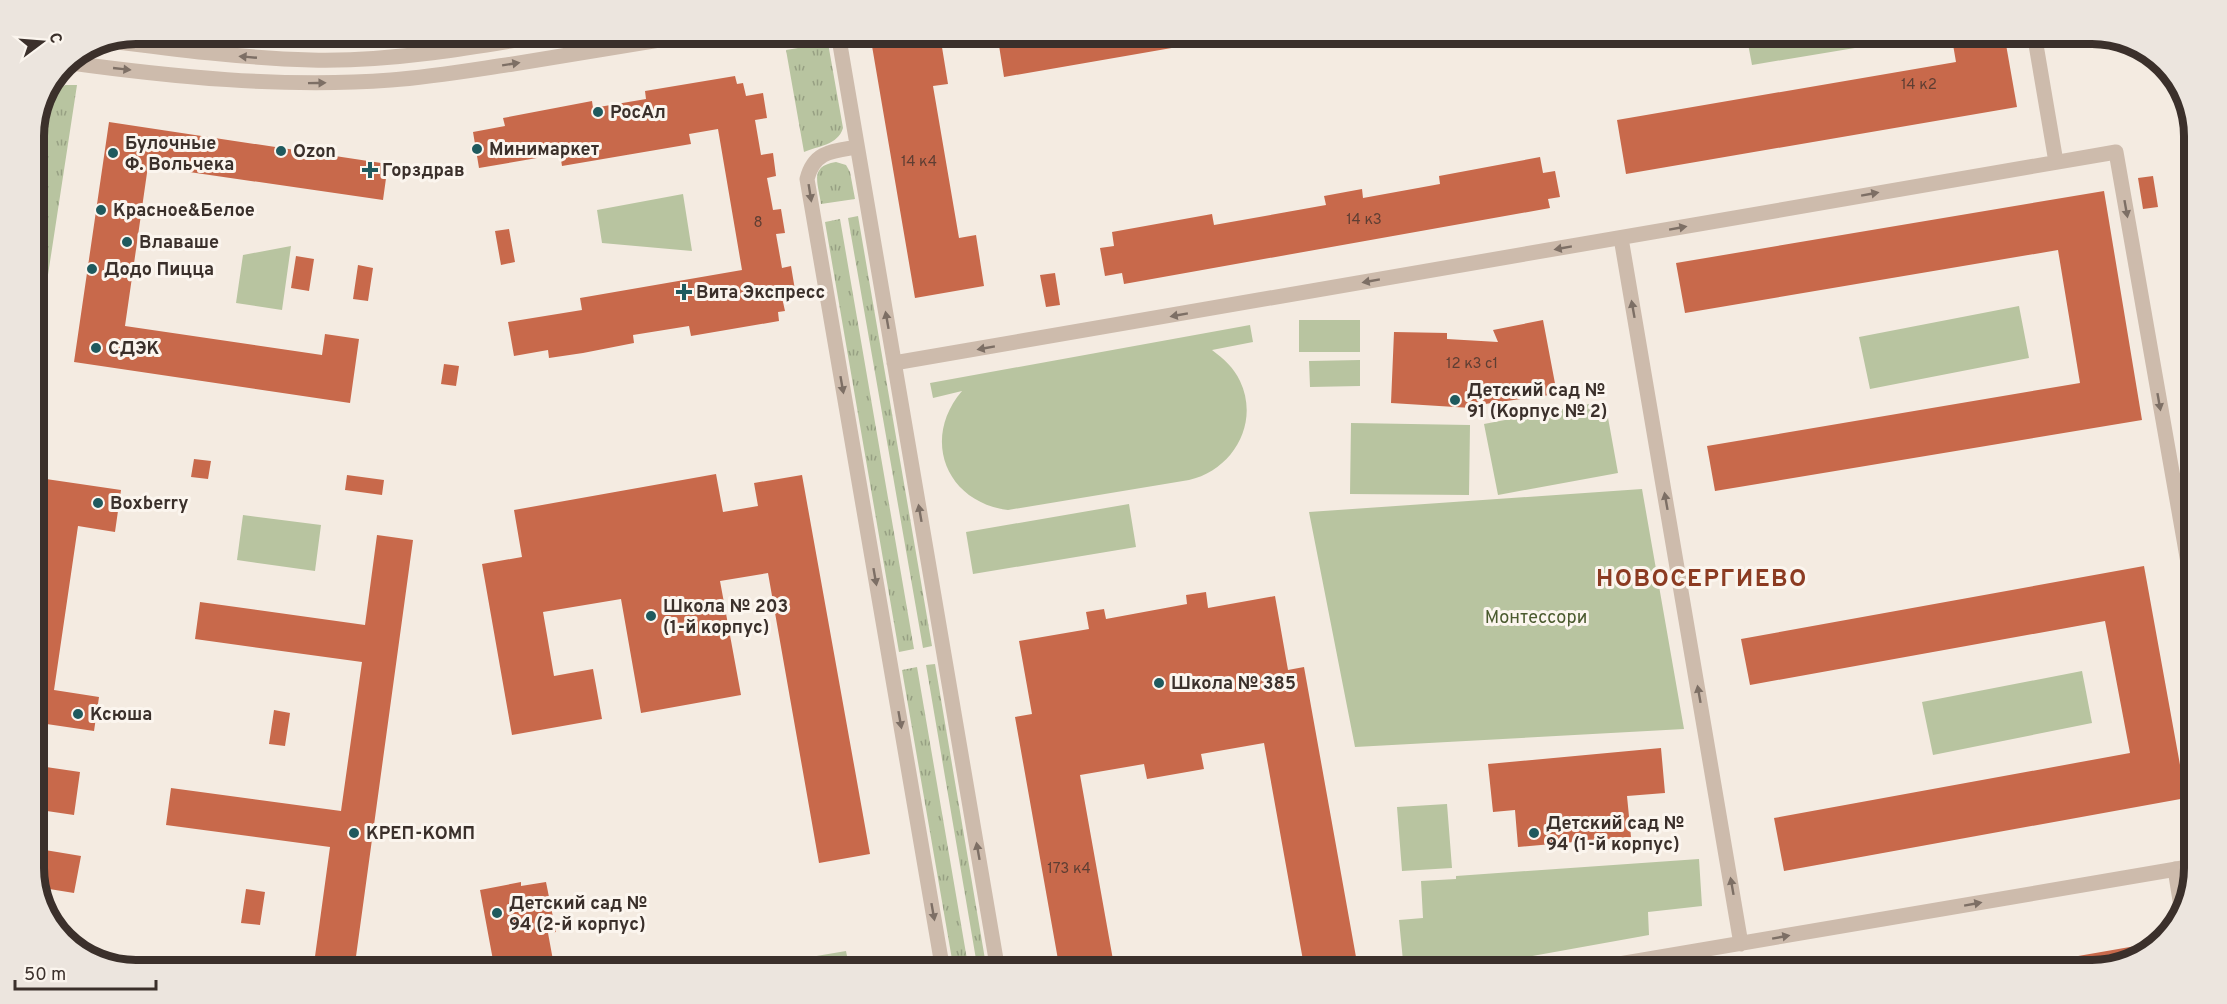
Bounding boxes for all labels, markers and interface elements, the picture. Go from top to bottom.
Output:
north arrow [12,12,72,72]
text: С [43,31,66,46]
one-way arrow [239,52,258,61]
one-way arrow [501,60,520,69]
one-way arrow [113,64,132,74]
house number: 14 к2 [1901,76,1937,95]
one-way arrow [307,78,326,87]
place label: РосАл [610,102,666,125]
marker: РосАл [591,105,605,119]
place label: Булочные Ф. Вольчека [125,133,234,177]
place label: Минимаркет [489,139,600,162]
place label: Ozon [293,141,336,164]
marker: Минимаркет [470,142,484,156]
marker: Ozon [274,144,288,158]
marker: Булочные Ф. Вольчека [106,146,120,160]
house number: 14 к4 [901,153,937,172]
place label: Горздрав [382,160,465,183]
marker: Горздрав [363,163,377,177]
one-way arrow [805,183,814,202]
one-way arrow [1861,190,1880,199]
place label: Красное&Белое [113,200,255,223]
one-way arrow [2122,200,2131,219]
marker: Красное&Белое [94,203,108,217]
house number: 14 к3 [1346,211,1382,230]
house number: 8 [753,214,763,233]
one-way arrow [1669,223,1688,232]
place label: Влаваше [139,232,219,255]
marker: Влаваше [120,235,134,249]
one-way arrow [1553,244,1572,253]
place label: Додо Пицца [104,259,214,282]
marker: Додо Пицца [85,262,99,276]
one-way arrow [1361,277,1380,286]
place label: Вита Экспресс [696,282,825,305]
marker: Вита Экспресс [677,285,691,299]
one-way arrow [1628,300,1637,319]
one-way arrow [1169,310,1188,319]
one-way arrow [882,311,891,330]
place label: СДЭК [108,338,160,361]
marker: СДЭК [89,341,103,355]
one-way arrow [977,344,996,353]
house number: 12 к3 c1 [1446,355,1498,374]
one-way arrow [838,376,847,395]
place label: Детский сад № 91 (Корпус № 2) [1467,380,1607,424]
one-way arrow [2155,392,2164,411]
marker: Детский сад № 91 (Корпус № 2) [1448,393,1462,407]
one-way arrow [1661,492,1670,511]
place label: Boxberry [110,493,188,516]
marker: Boxberry [91,496,105,510]
one-way arrow [915,503,924,522]
district label: НОВОСЕРГИЕВО [1596,565,1808,595]
one-way arrow [871,568,880,587]
place label: Школа № 203 (1-й корпус) [663,596,788,640]
park label: Монтессори [1485,607,1587,630]
marker: Школа № 203 (1-й корпус) [644,609,658,623]
place label: Школа № 385 [1171,673,1296,696]
marker: Школа № 385 [1152,676,1166,690]
one-way arrow [1694,684,1703,703]
place label: Ксюша [90,704,152,727]
marker: Ксюша [71,707,85,721]
one-way arrow [895,711,904,730]
place label: Детский сад № 94 (1-й корпус) [1546,813,1684,857]
place label: КРЕП-КОМП [366,823,475,846]
marker: КРЕП-КОМП [347,826,361,840]
marker: Детский сад № 94 (1-й корпус) [1527,826,1541,840]
one-way arrow [973,842,982,861]
house number: 173 к4 [1047,860,1091,879]
one-way arrow [1727,876,1736,895]
place label: Детский сад № 94 (2-й корпус) [509,893,647,937]
one-way arrow [1964,899,1983,908]
one-way arrow [929,903,938,922]
marker: Детский сад № 94 (2-й корпус) [490,906,504,920]
one-way arrow [1772,932,1791,941]
scale bar [15,953,156,991]
text: 50 m [24,964,66,987]

